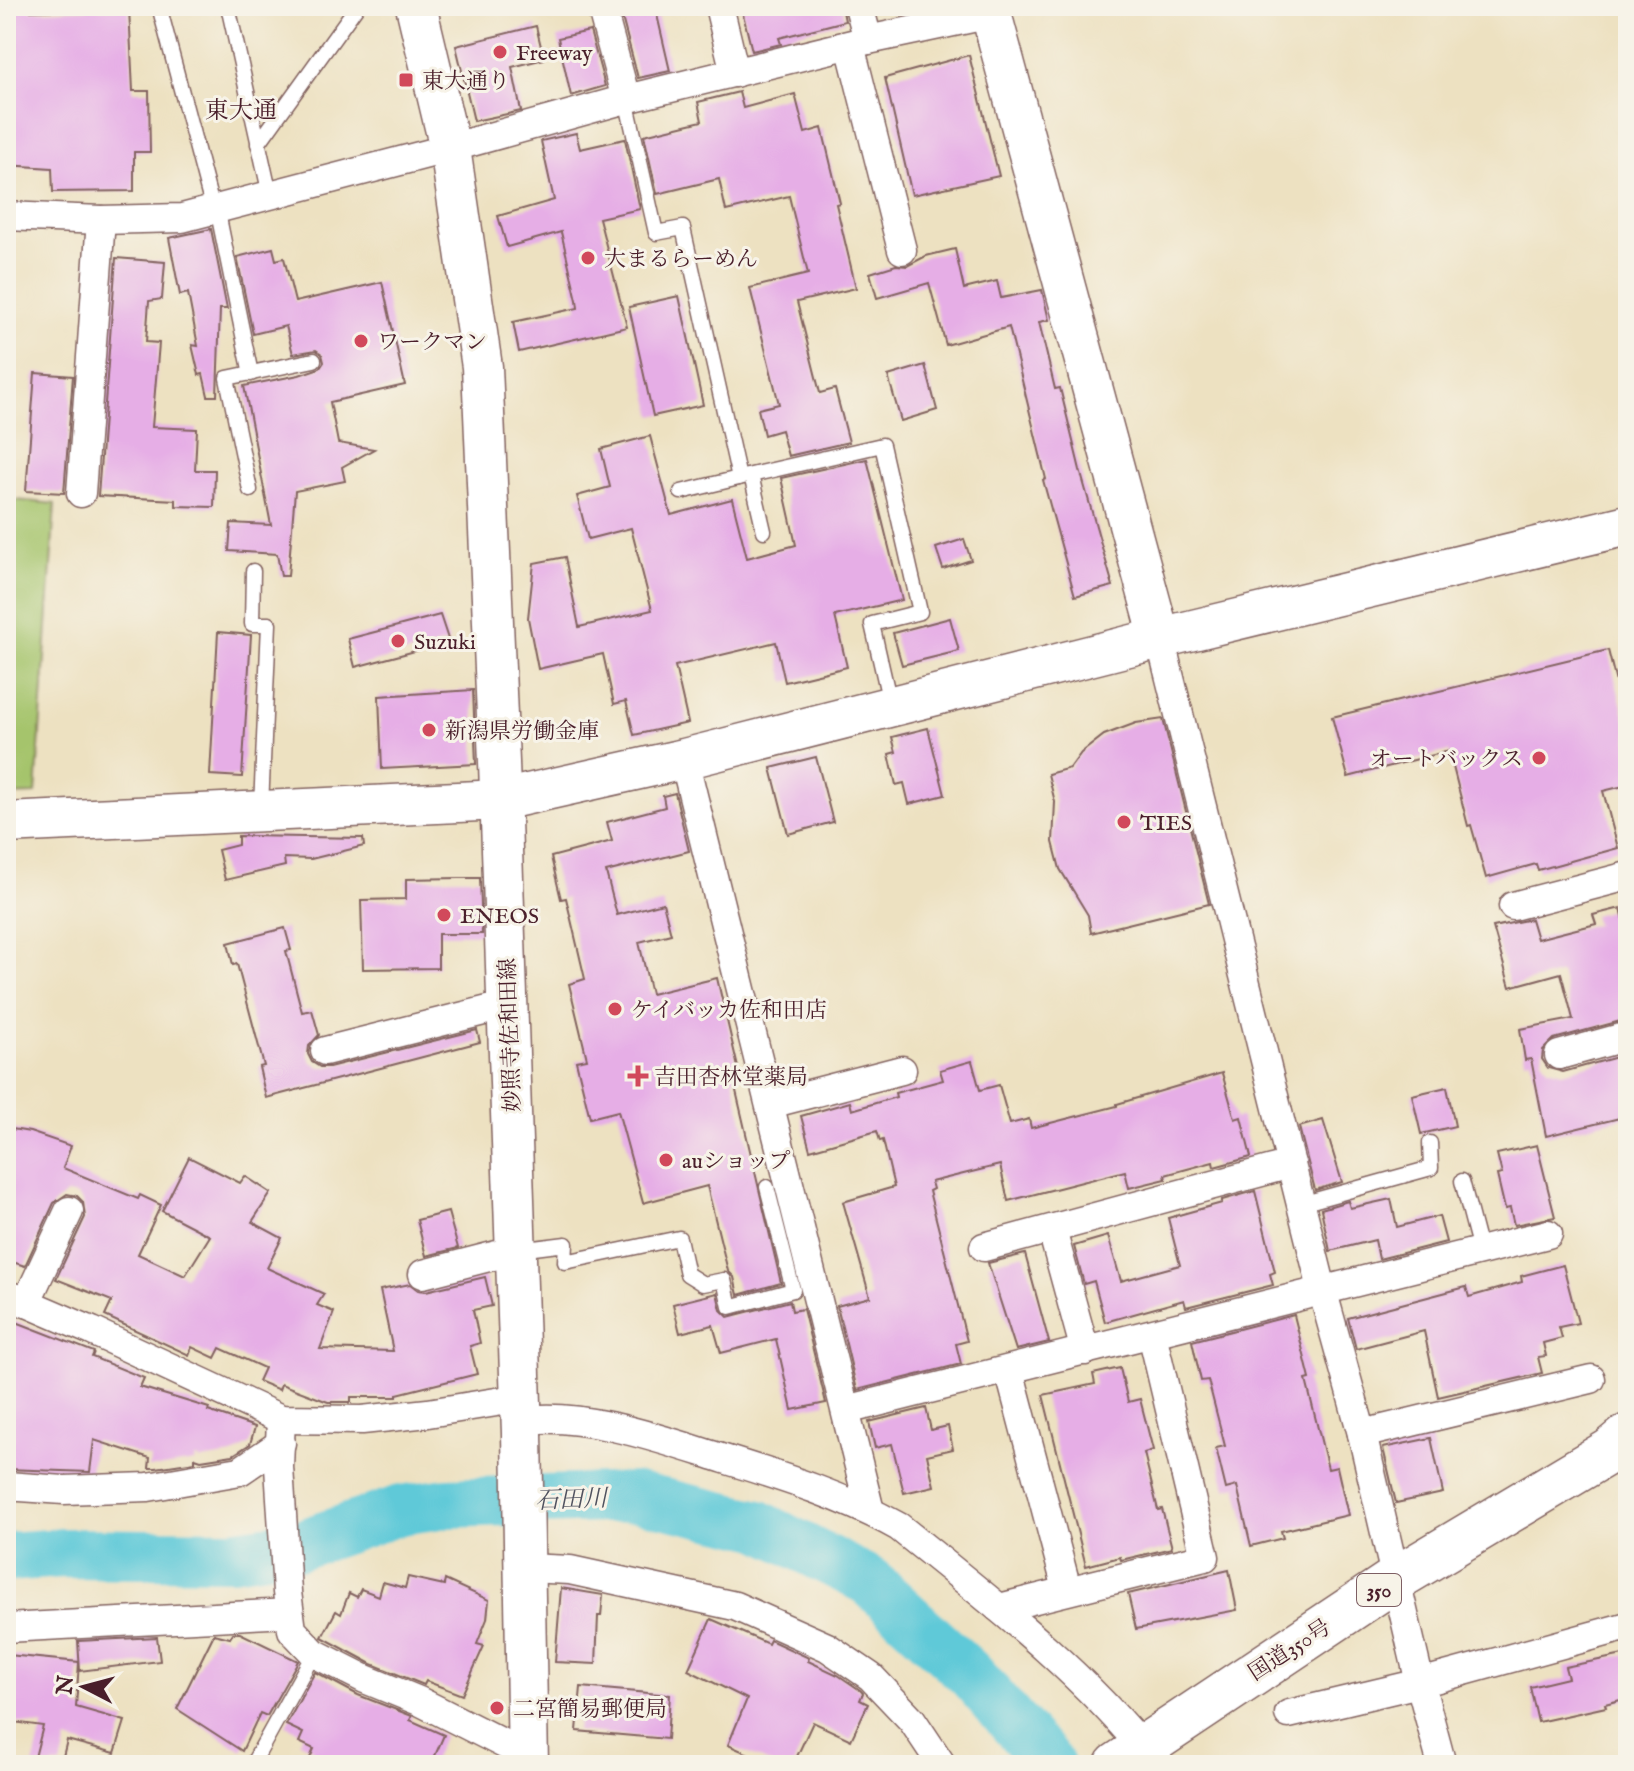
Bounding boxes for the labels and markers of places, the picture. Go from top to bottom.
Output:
place label: Freeway [516,40,593,68]
marker: Freeway [491,43,509,61]
place label: 東大通り [422,68,510,96]
marker: 東大通り [397,71,415,89]
place label: 大まるらーめん [604,246,758,274]
marker: 大まるらーめん [579,249,597,267]
place label: ワークマン [377,329,487,357]
marker: ワークマン [352,332,370,350]
place label: Suzuki [414,629,476,657]
marker: Suzuki [389,632,407,650]
place label: 新潟県労働金庫 [445,718,599,746]
marker: 新潟県労働金庫 [420,721,438,739]
place label: オートバックス [1370,746,1523,774]
marker: オートバックス [1530,749,1548,767]
place label: TIES [1140,810,1192,838]
marker: TIES [1115,813,1133,831]
place label: ENEOS [460,903,539,931]
marker: ENEOS [435,906,453,924]
place label: ケイバッカ佐和田店 [631,997,827,1025]
marker: ケイバッカ佐和田店 [606,1000,624,1018]
place label: 吉田杏林堂薬局 [654,1064,808,1092]
marker: 吉田杏林堂薬局 [629,1067,647,1085]
place label: auショップ [682,1148,790,1176]
marker: auショップ [657,1151,675,1169]
place label: 二宮簡易郵便局 [513,1696,667,1724]
marker: 二宮簡易郵便局 [488,1699,506,1717]

